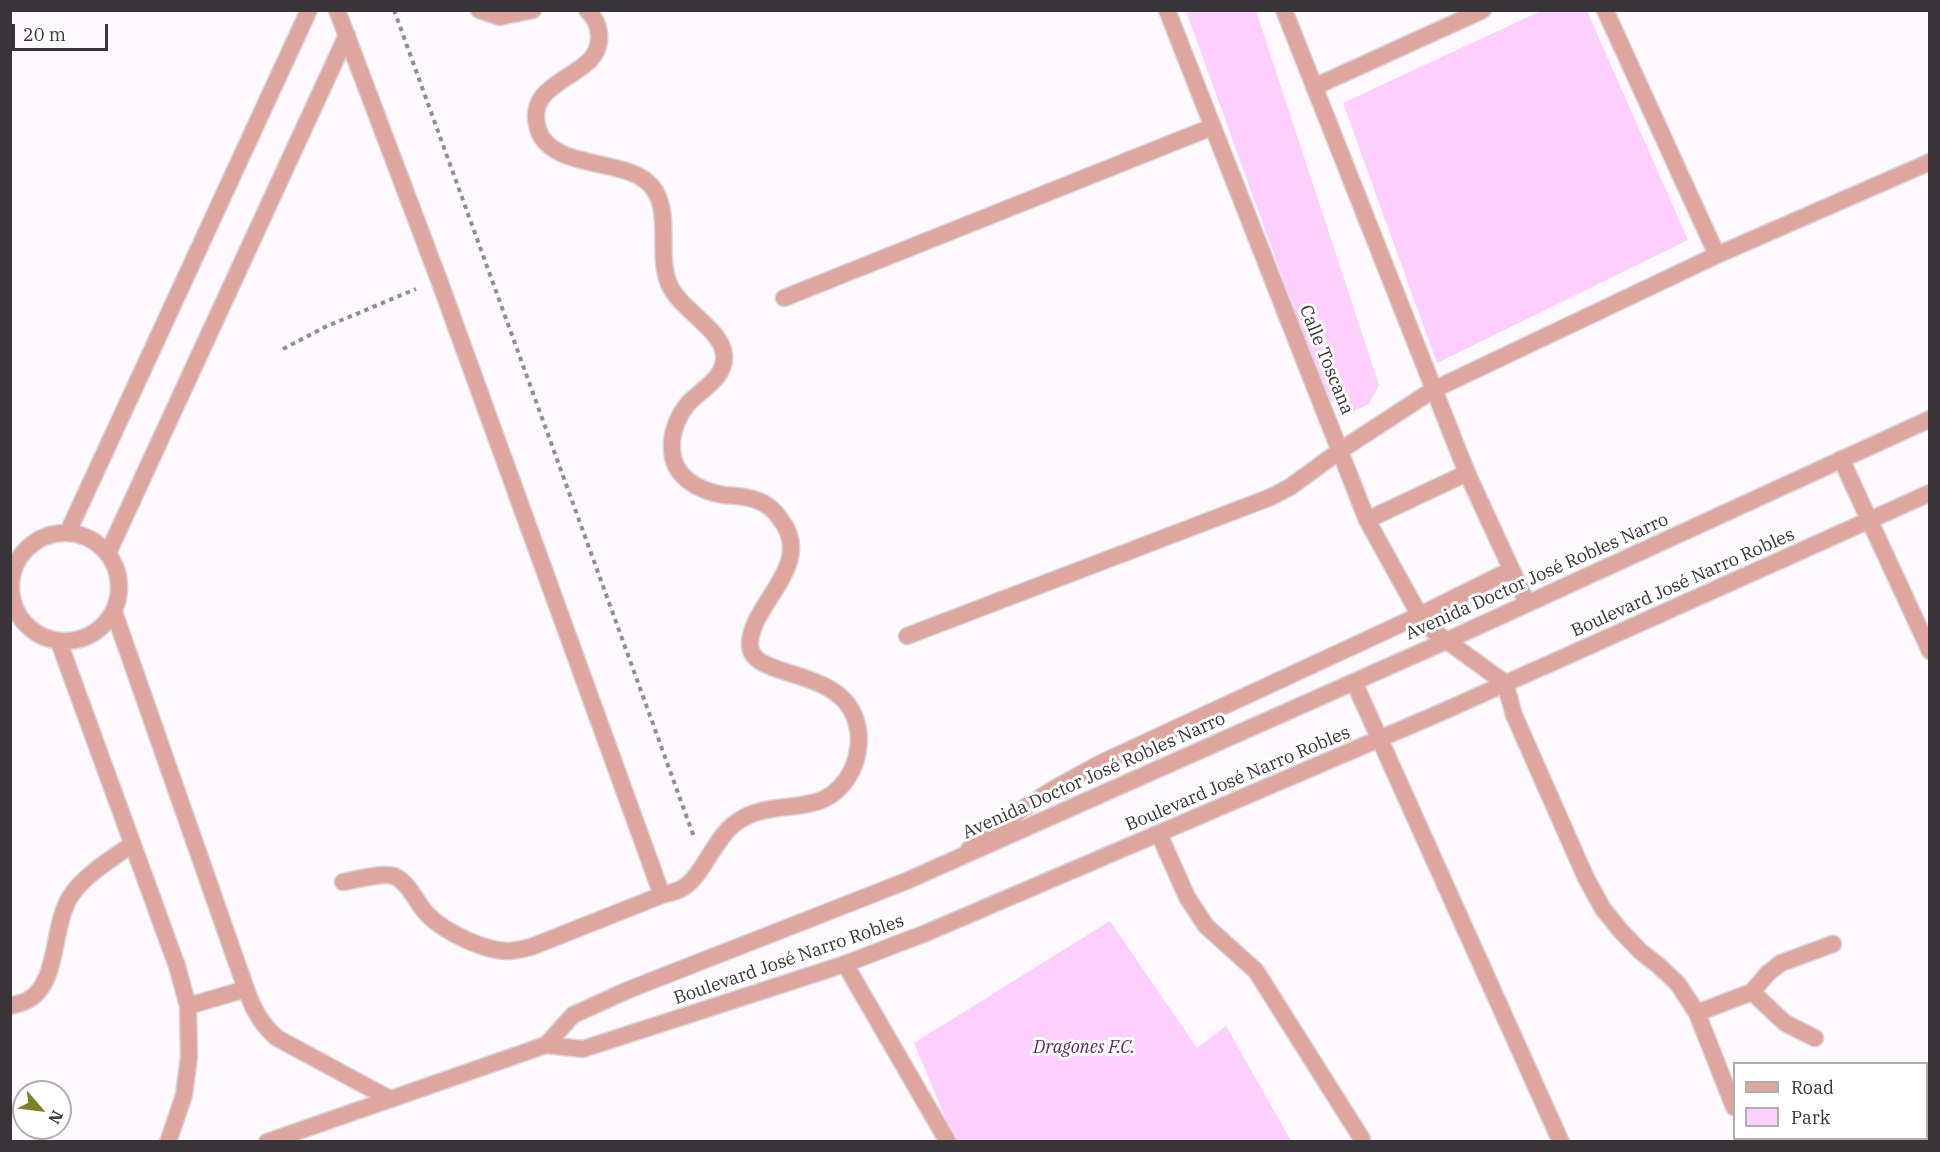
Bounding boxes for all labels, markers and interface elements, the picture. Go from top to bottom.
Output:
scale bar [15,12,111,50]
text: 20 m [23,23,66,46]
street label: Calle Toscana [1294,302,1358,418]
street label: Avenida Doctor José Robles Narro [1402,509,1672,645]
street label: Boulevard José Narro Robles [1568,524,1798,642]
street label: Avenida Doctor José Robles Narro [959,708,1229,844]
street label: Boulevard José Narro Robles [1122,722,1354,836]
street label: Boulevard José Narro Robles [671,910,907,1010]
park label: Dragones F.C. [1033,1037,1135,1059]
legend [1733,1062,1928,1140]
text: Road [1791,1076,1834,1099]
north arrow [12,1080,72,1140]
text: Park [1791,1106,1830,1129]
text: N [44,1107,68,1128]

